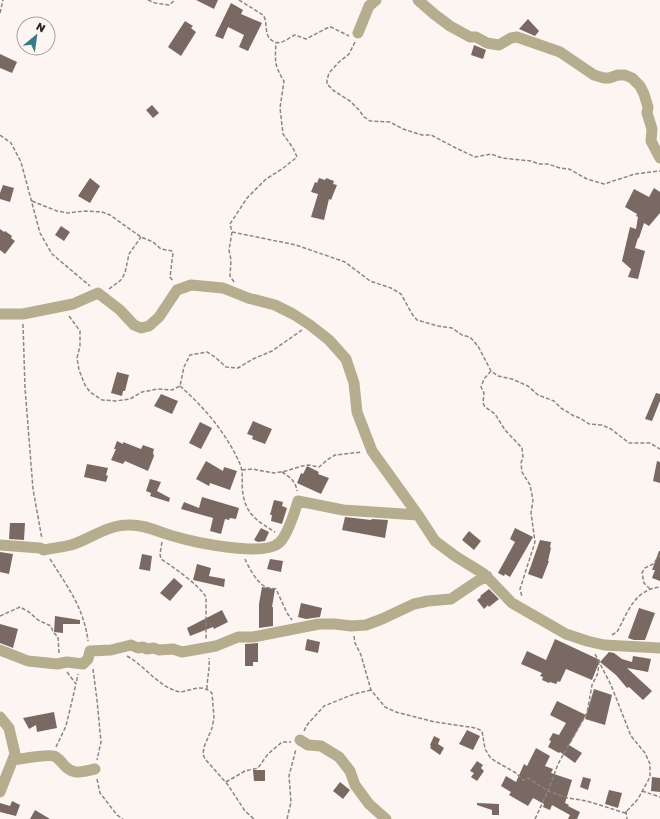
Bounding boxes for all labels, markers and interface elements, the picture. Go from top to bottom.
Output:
north arrow [16,16,56,56]
text: N [34,19,48,35]

